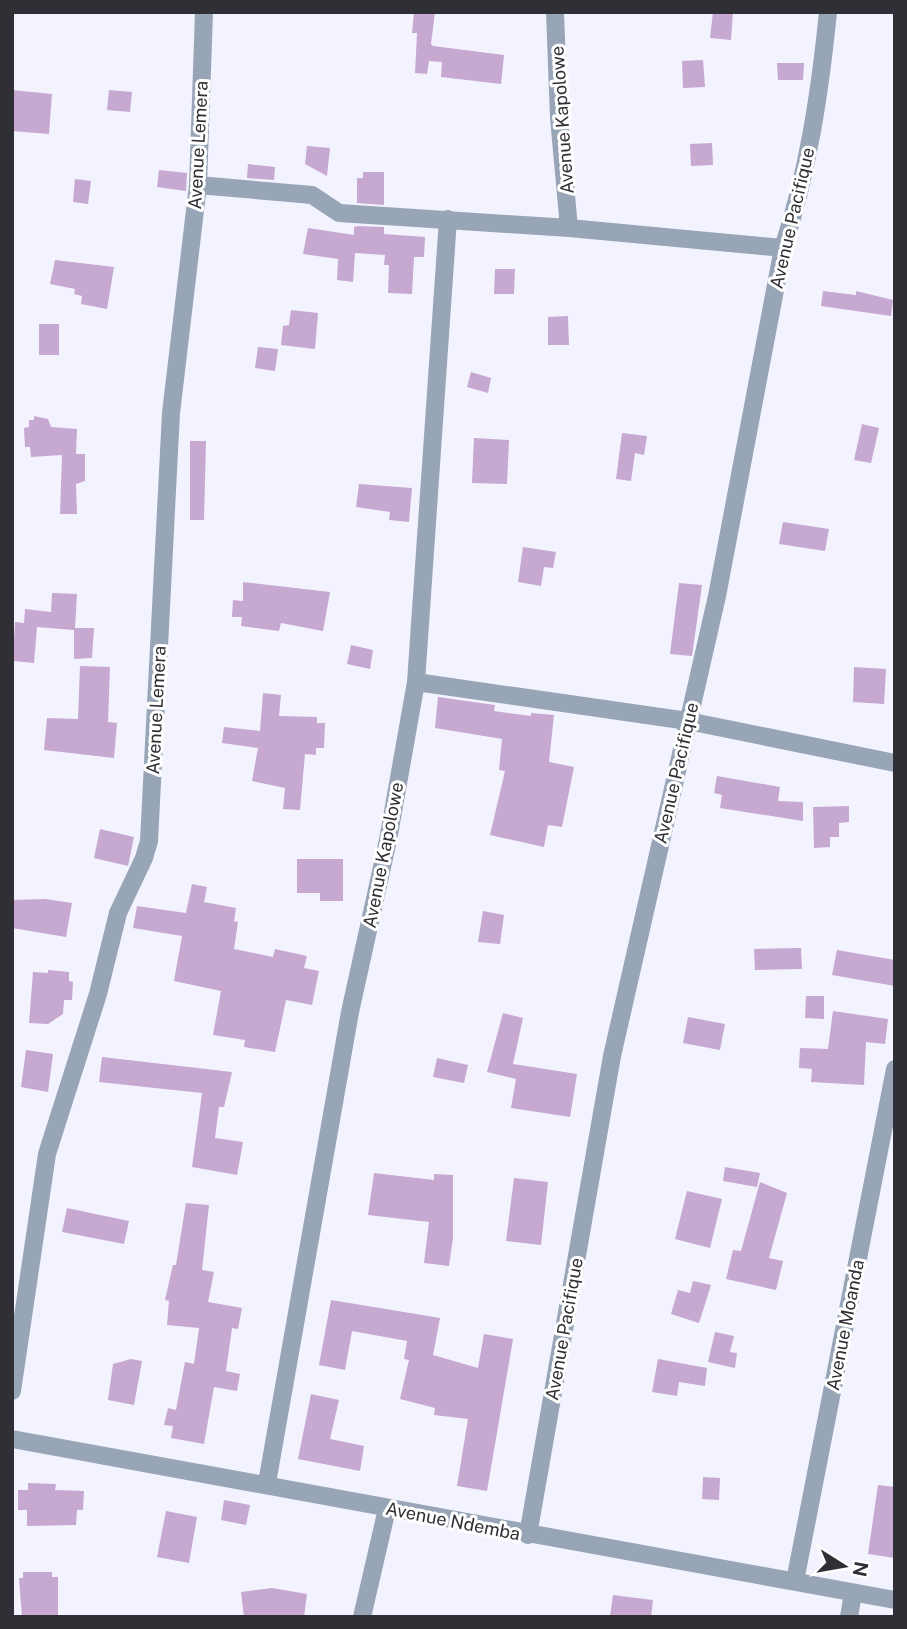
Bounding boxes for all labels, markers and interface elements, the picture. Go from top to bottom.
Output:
street label: Avenue Kapolowe [546,45,578,195]
street label: Avenue Lemera [184,80,212,210]
street label: Avenue Pacifique [766,145,818,291]
street label: Avenue Lemera [142,645,170,775]
street label: Avenue Pacifique [650,700,702,846]
street label: Avenue Kapolowe [359,780,407,930]
street label: Avenue Pacifique [541,1256,587,1402]
street label: Avenue Moanda [822,1258,868,1392]
street label: Avenue Ndemba [384,1498,522,1544]
north arrow [809,1531,879,1601]
text: N [848,1560,873,1579]

